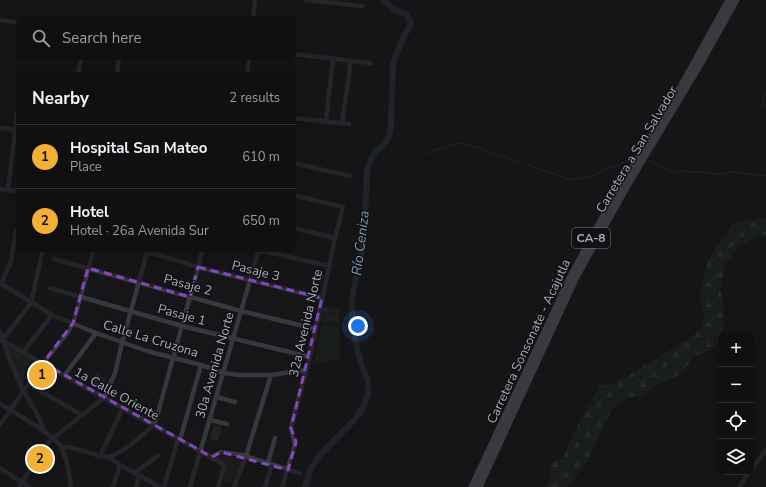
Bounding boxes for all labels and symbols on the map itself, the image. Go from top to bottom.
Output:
street label: Carretera a San Salvador [592,82,682,216]
water label: Río Ceniza [347,209,374,277]
road number: CA-8 [572,228,610,248]
street label: Pasaje 3 [230,256,282,286]
street label: Carretera Sonsonate - Acajutla [483,256,575,427]
street label: 32a Avenida Norte [285,268,327,379]
street label: Pasaje 2 [162,270,214,300]
street label: Pasaje 1 [156,300,208,330]
street label: 30a Avenida Norte [191,310,239,421]
street label: Calle La Cruzona [101,316,201,362]
your location [348,316,368,336]
pin: 1 [29,360,55,390]
street label: 1a Calle Oriente [71,363,162,425]
pin: 2 [27,444,53,474]

